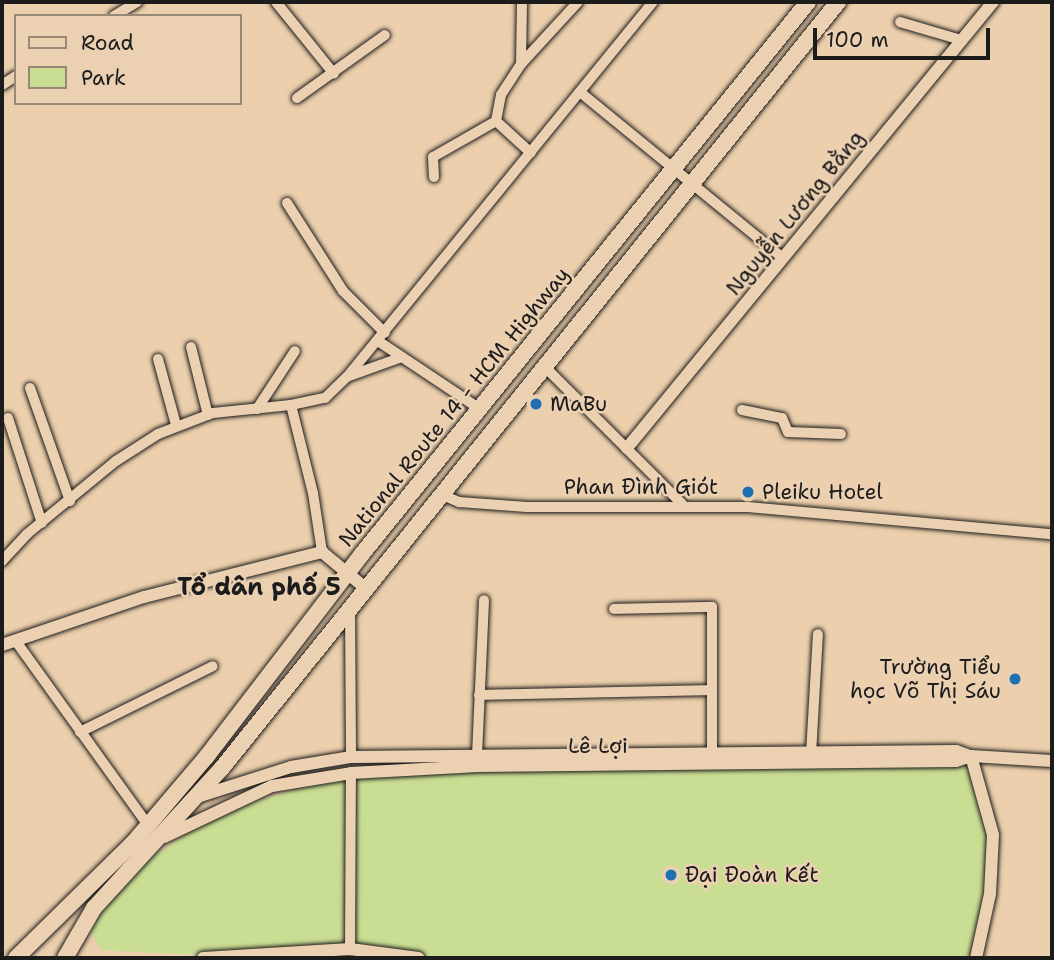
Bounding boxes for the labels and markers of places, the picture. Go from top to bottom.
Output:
place label: MaBu [550,391,607,417]
marker: MaBu [528,396,544,412]
place label: Pleiku Hotel [762,479,883,505]
marker: Pleiku Hotel [740,484,756,500]
place label: Trường Tiểu học Võ Thị Sáu [850,654,1001,704]
marker: Trường Tiểu học Võ Thị Sáu [1007,671,1023,687]
place label: Đại Đoàn Kết [685,862,819,888]
marker: Đại Đoàn Kết [663,867,679,883]

